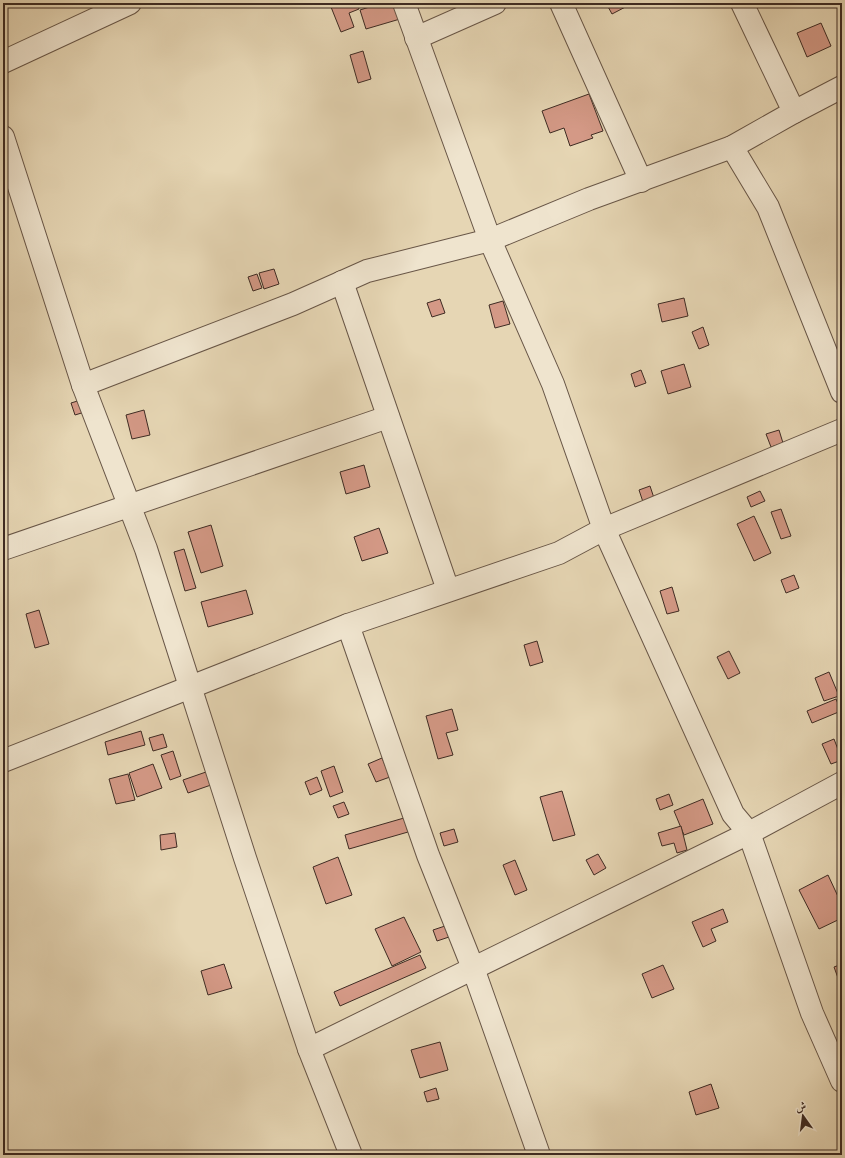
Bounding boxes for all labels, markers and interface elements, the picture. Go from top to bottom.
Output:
north arrow [783,1096,823,1136]
text: ش [794,1099,808,1114]

